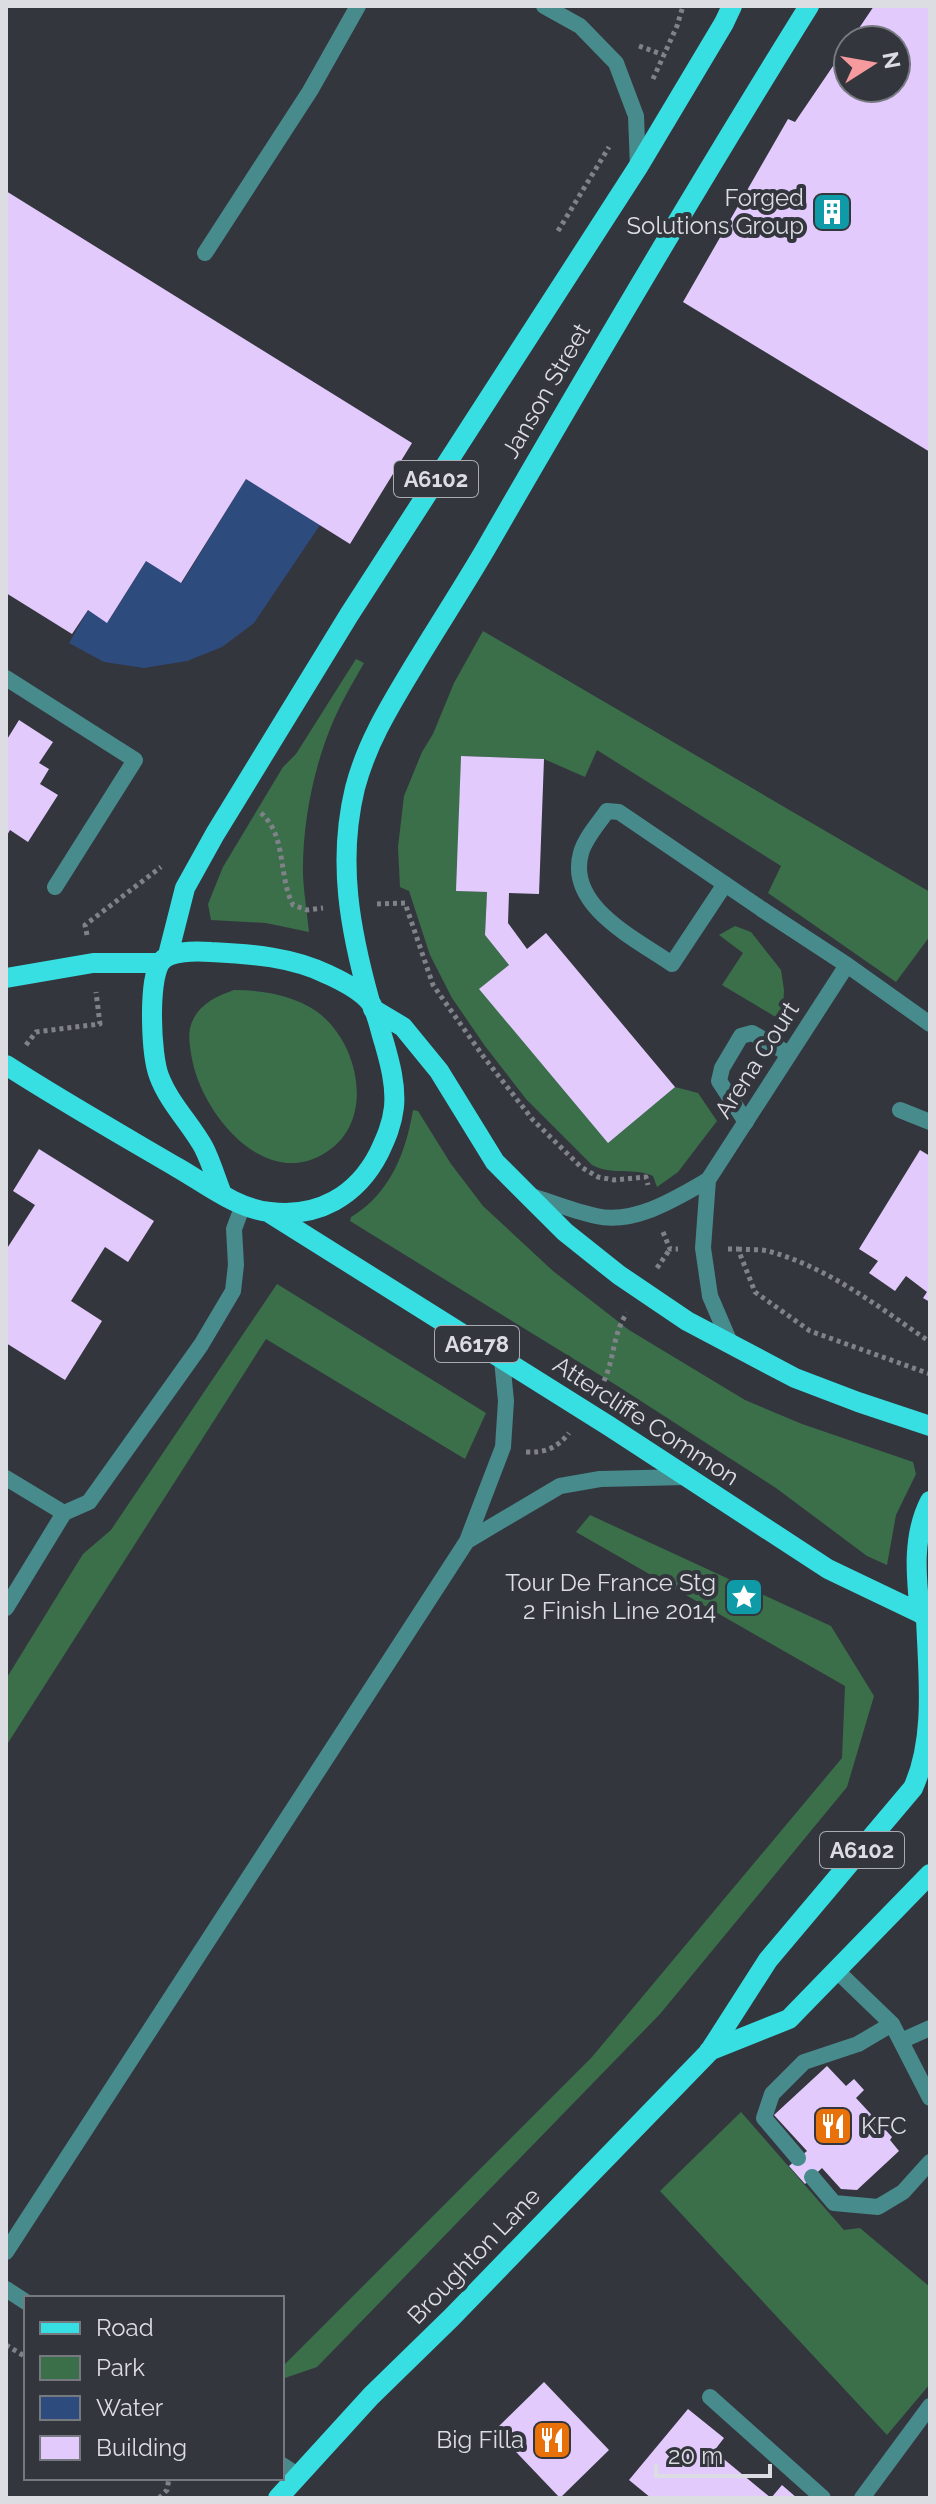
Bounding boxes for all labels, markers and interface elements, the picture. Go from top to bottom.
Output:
north arrow [832,24,912,104]
text: N [877,49,906,71]
place label: Forged Solutions Group [627,183,804,240]
building icon: Forged Solutions Group [811,191,853,233]
street label: Janson Street [495,318,596,463]
road number: A6102 [394,461,478,497]
street label: Arena Court [708,996,805,1123]
road number: A6178 [435,1326,519,1362]
street label: Attercliffe Common [548,1350,745,1491]
place label: Tour De France Stg 2 Finish Line 2014 [505,1568,716,1625]
place icon: Tour De France Stg 2 Finish Line 2014 [723,1576,765,1618]
road number: A6102 [820,1832,904,1868]
restaurant icon: KFC [812,2105,854,2147]
place label: KFC [861,2111,907,2140]
street label: Broughton Lane [401,2181,546,2330]
legend [24,2296,284,2480]
text: Road [96,2313,154,2342]
text: Park [96,2353,145,2382]
text: Water [96,2393,164,2422]
restaurant icon: Big Filla [531,2419,573,2461]
place label: Big Filla [436,2425,524,2454]
scale bar [656,2428,770,2478]
text: Building [96,2433,187,2462]
text: 20 m [668,2441,723,2470]

